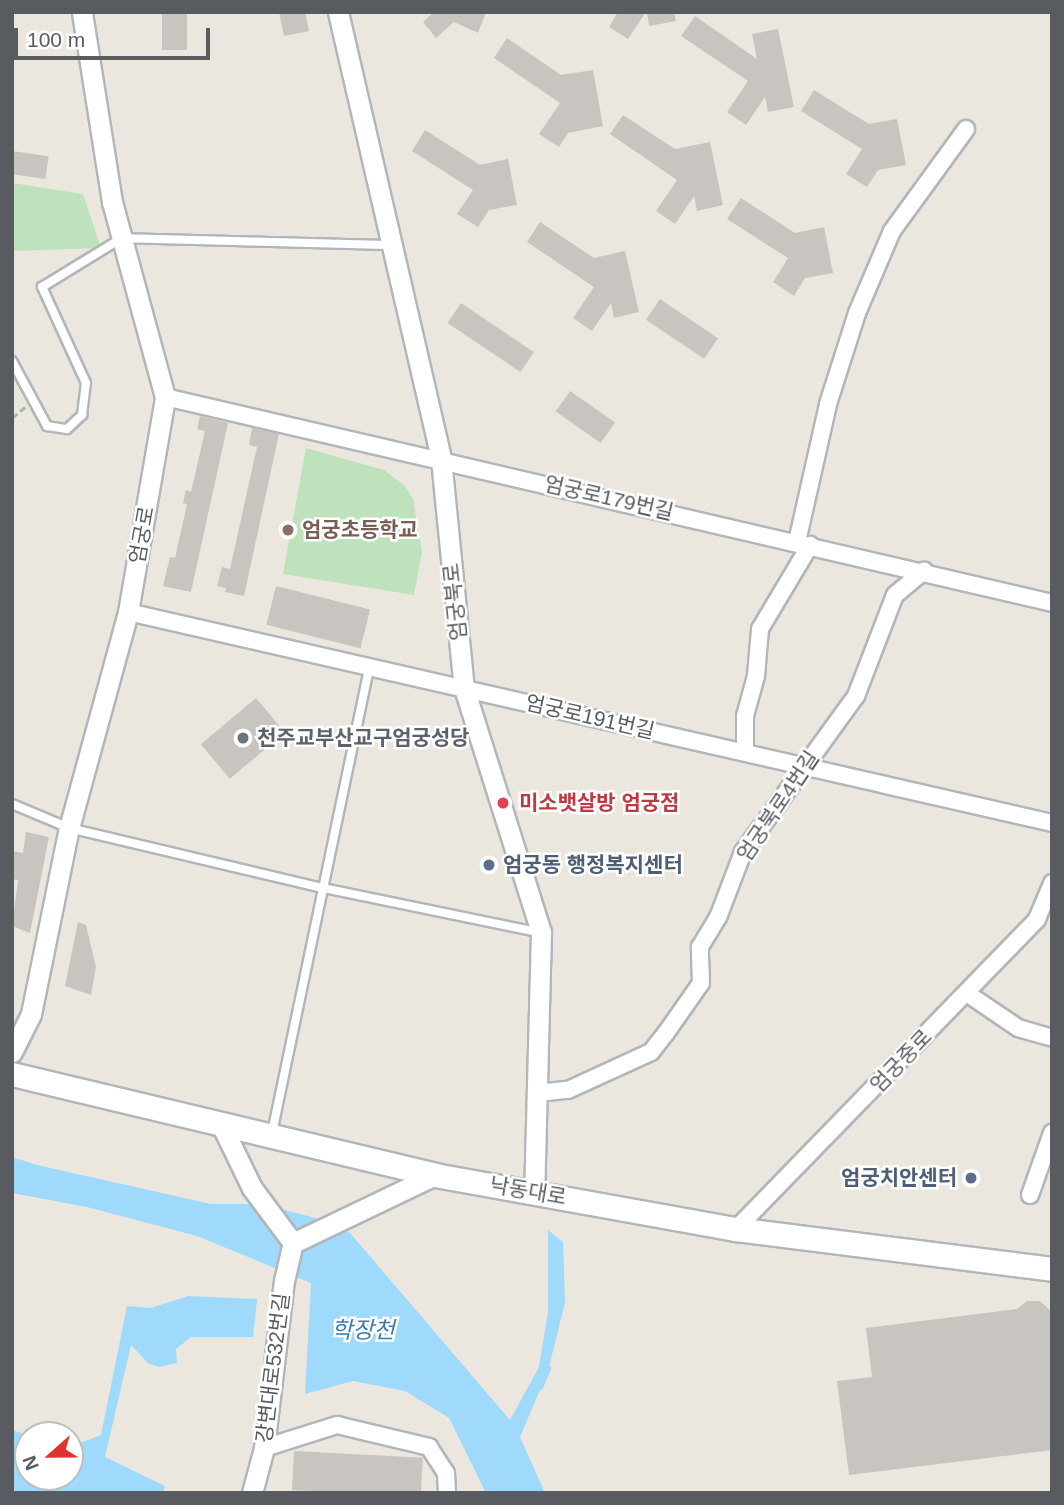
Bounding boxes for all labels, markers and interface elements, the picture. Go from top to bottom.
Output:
scale bar [18,14,214,58]
text: 100 m [27,28,85,51]
street label: 엄궁로179번길 [542,471,676,525]
street label: 엄궁로 [125,504,159,566]
place label: 엄궁초등학교 [302,517,418,543]
marker: 엄궁초등학교 [280,522,296,538]
street label: 엄궁북로 [438,562,472,642]
street label: 엄궁로191번길 [523,690,657,744]
place label: 천주교부산교구엄궁성당 [257,725,470,751]
marker: 천주교부산교구엄궁성당 [235,730,251,746]
street label: 엄궁북로4번길 [732,746,824,866]
place label: 미소뱃살방 엄궁점 [519,790,679,816]
marker: 미소뱃살방 엄궁점 [493,793,513,813]
place label: 엄궁동 행정복지센터 [503,852,683,878]
marker: 엄궁동 행정복지센터 [481,857,497,873]
street label: 엄궁중로 [865,1024,937,1098]
place label: 엄궁치안센터 [841,1165,957,1191]
marker: 엄궁치안센터 [963,1170,979,1186]
street label: 낙동대로 [488,1172,568,1210]
street label: 강변대로532번길 [251,1292,295,1444]
water label: 학장천 [331,1316,395,1344]
north arrow [14,1421,84,1491]
text: N [19,1453,43,1473]

